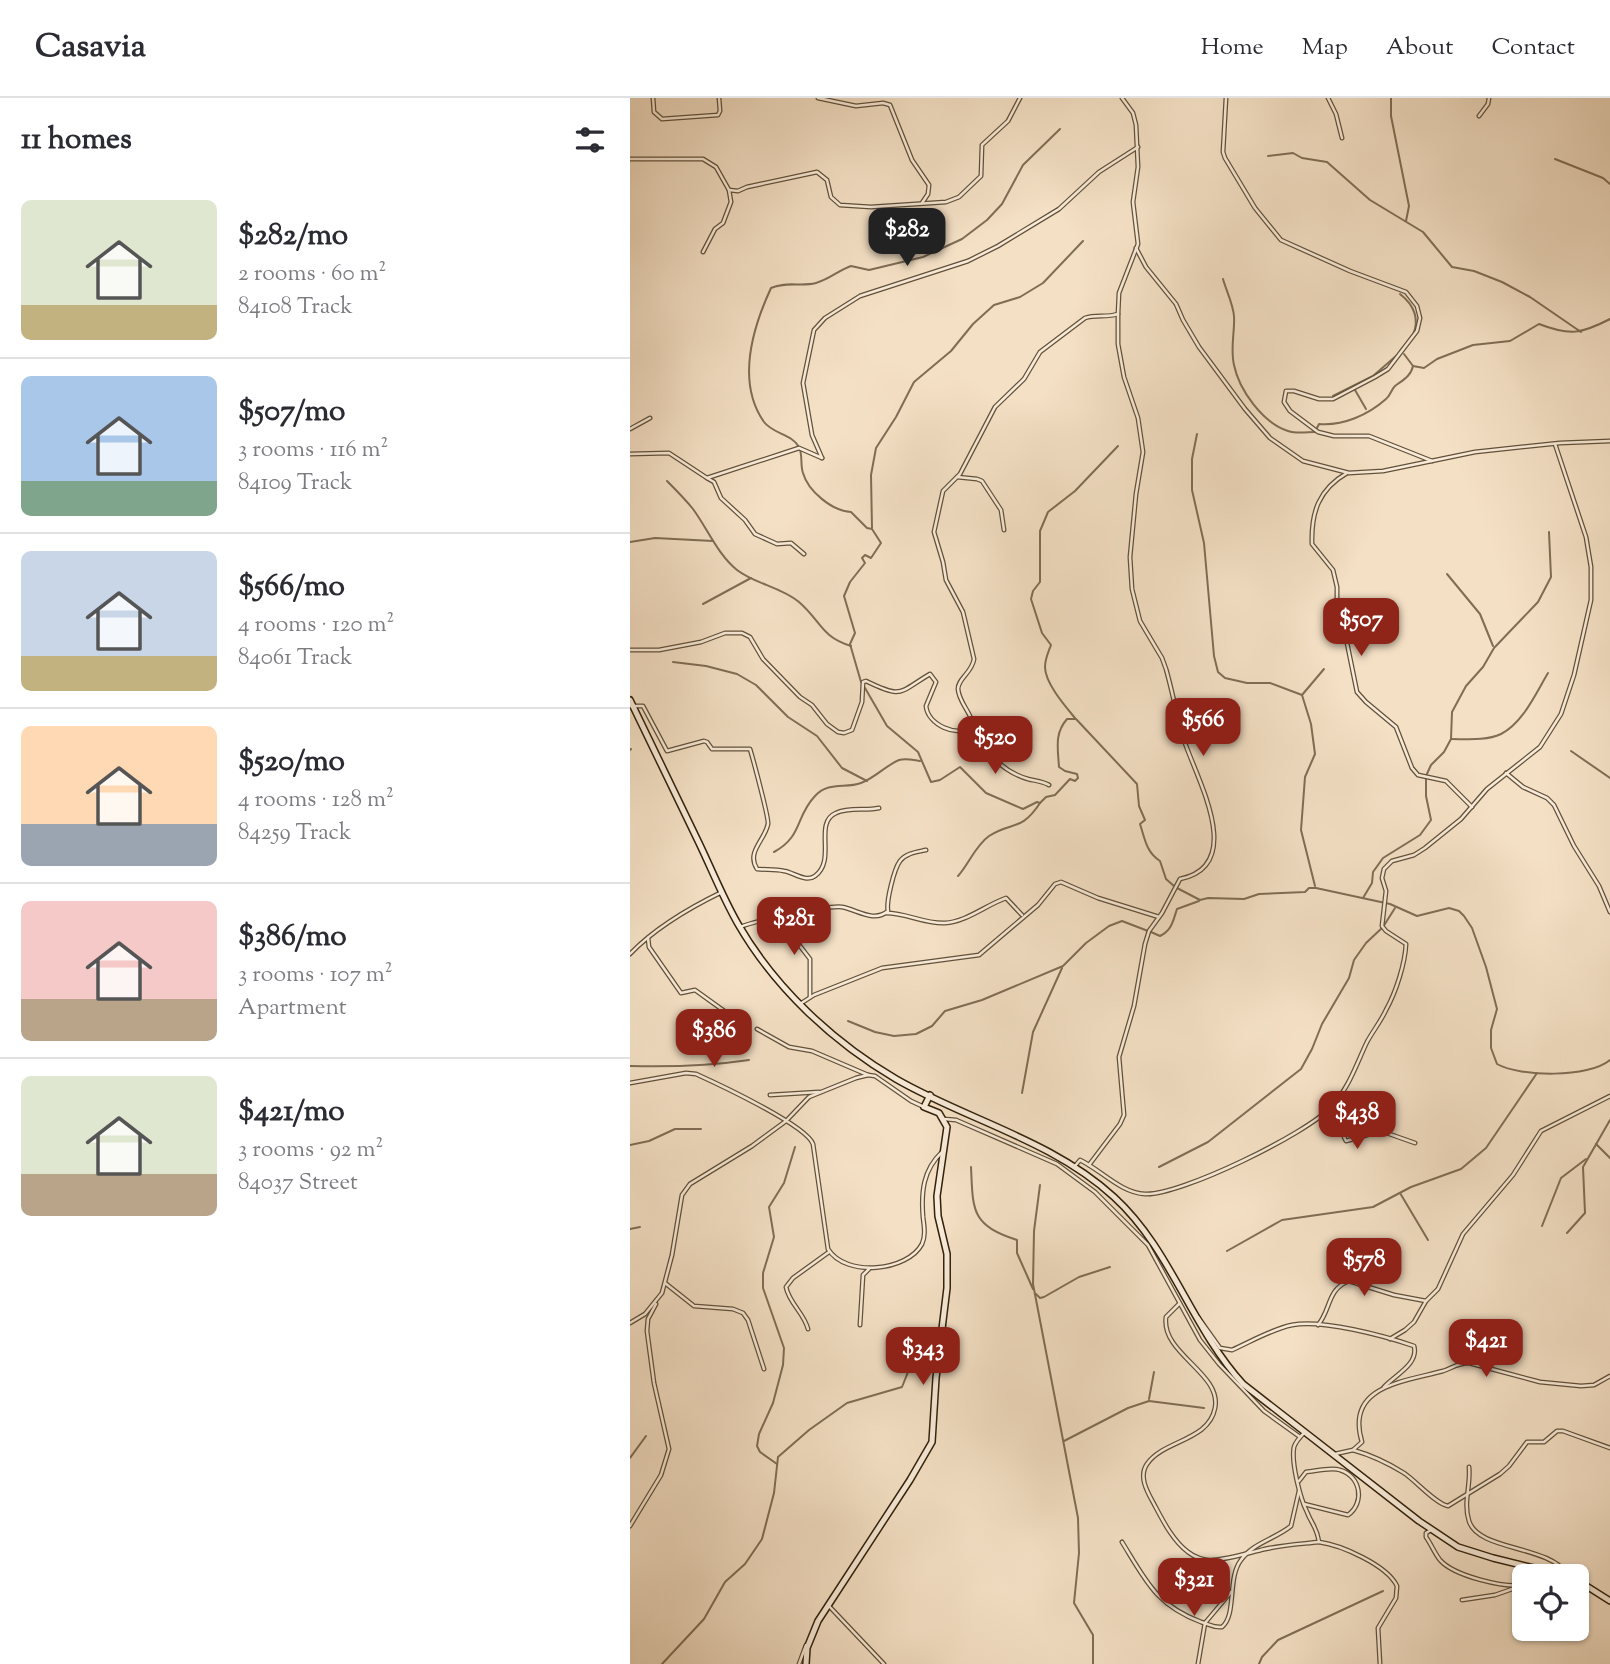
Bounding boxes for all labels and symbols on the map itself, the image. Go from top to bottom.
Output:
pin: $282 [866,208,948,268]
pin: $507 [1320,598,1402,658]
pin: $566 [1162,698,1244,758]
pin: $520 [954,716,1036,776]
pin: $281 [753,898,835,957]
pin: $386 [673,1010,755,1069]
pin: $438 [1316,1091,1398,1151]
pin: $578 [1323,1238,1405,1298]
pin: $421 [1445,1320,1527,1379]
pin: $343 [882,1328,964,1387]
pin: $321 [1153,1558,1235,1618]

